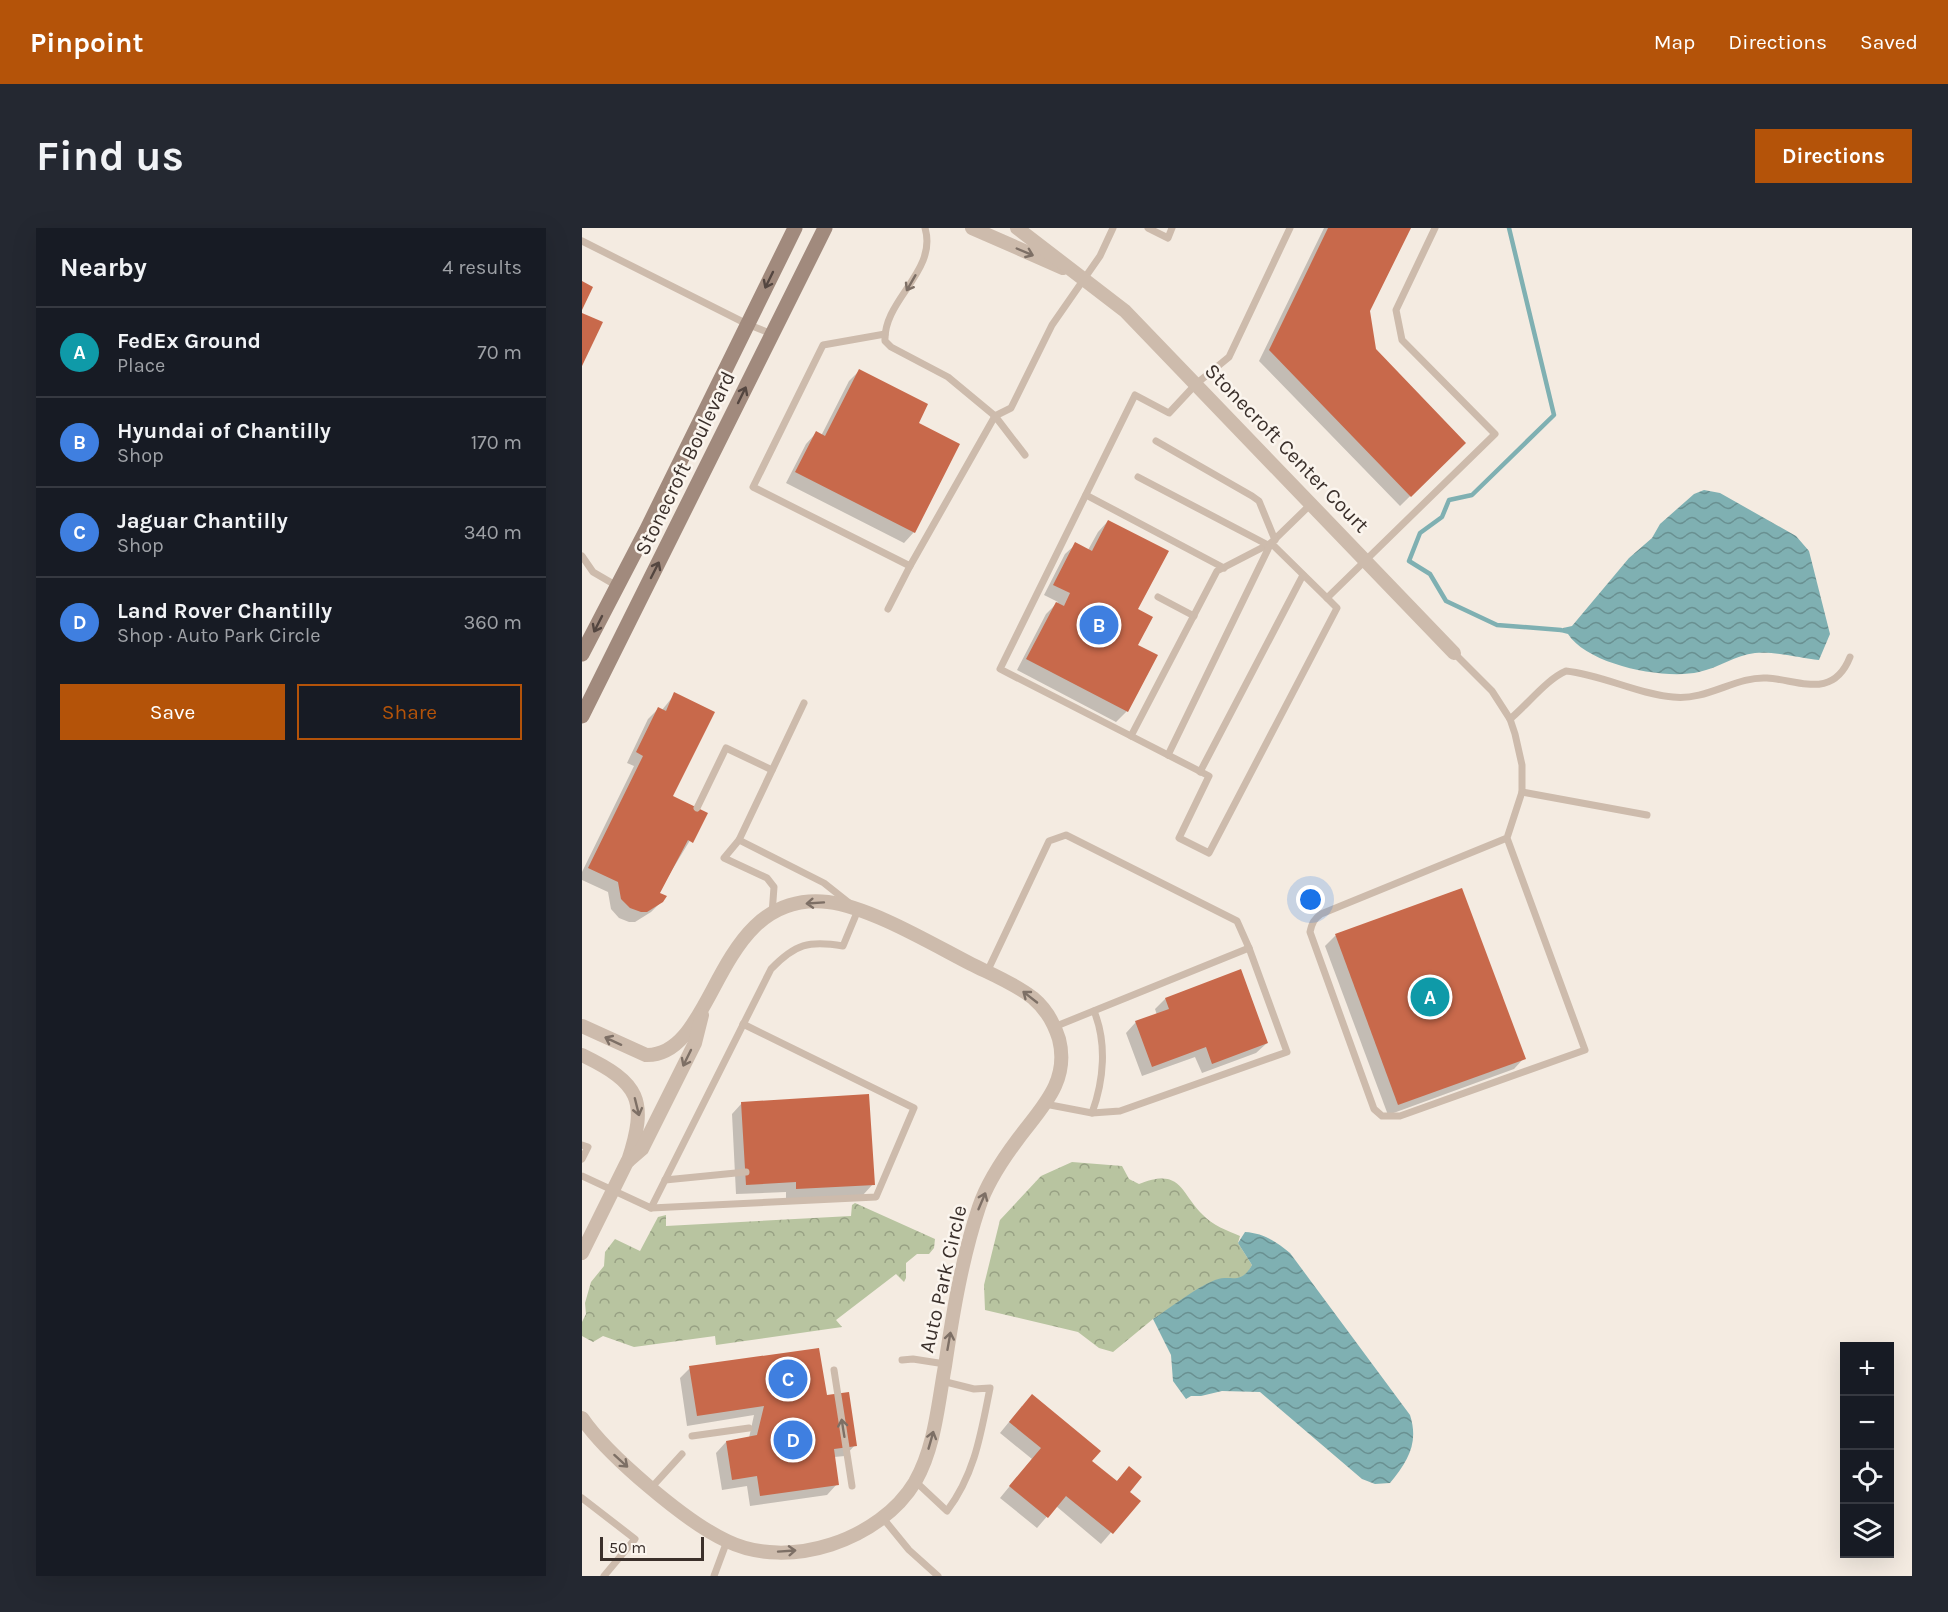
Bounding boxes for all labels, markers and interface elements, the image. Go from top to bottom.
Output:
text: Pinpoint [30,26,143,59]
text: Map [1654,30,1695,54]
text: Directions [1728,30,1827,54]
text: Saved [1860,30,1918,54]
button: Directions [1755,129,1912,183]
text: Find us [36,131,184,181]
one-way arrow [1016,247,1034,258]
text: Nearby [60,252,147,283]
text: 4 results [442,256,522,279]
one-way arrow [762,271,774,289]
one-way arrow [905,274,917,291]
text: FedEx Ground [117,328,261,354]
text: A [73,341,86,364]
text: 70 m [477,341,522,364]
text: Place [117,354,165,377]
street label: Stonecroft Center Court [1200,359,1374,538]
street label: Stonecroft Boulevard [630,367,740,559]
one-way arrow [737,387,748,405]
text: Hyundai of Chantilly [117,418,331,444]
text: B [73,431,86,454]
text: 170 m [471,431,522,454]
text: Shop [117,444,164,467]
text: Jaguar Chantilly [117,508,288,534]
text: C [73,521,86,544]
text: 340 m [464,521,522,544]
text: Shop [117,534,164,557]
one-way arrow [650,561,661,579]
text: Land Rover Chantilly [117,598,332,624]
pin: B [1080,602,1118,648]
text: D [73,611,86,634]
text: 360 m [463,611,522,634]
one-way arrow [591,615,603,633]
text: Shop · Auto Park Circle [117,624,321,647]
button: Save [60,684,285,740]
button: Share [297,684,522,740]
your location [1296,885,1325,914]
one-way arrow [806,897,826,908]
pin: A [1410,974,1450,1020]
one-way arrow [1022,991,1038,1004]
one-way arrow [605,1035,623,1047]
one-way arrow [681,1048,693,1066]
one-way arrow [632,1097,644,1116]
one-way arrow [977,1192,988,1210]
street label: Auto Park Circle [914,1203,972,1355]
one-way arrow [944,1332,955,1352]
map controls [1840,1342,1894,1558]
button: + [1840,1342,1894,1396]
pin: C [768,1356,808,1402]
button: − [1840,1396,1894,1450]
pin: D [774,1418,812,1462]
one-way arrow [837,1419,848,1439]
one-way arrow [925,1431,937,1450]
button: locate [1840,1450,1894,1504]
one-way arrow [613,1454,628,1468]
button: layers [1840,1504,1894,1558]
scale bar [600,1534,704,1562]
text: 50 m [609,1538,646,1557]
one-way arrow [777,1545,797,1556]

